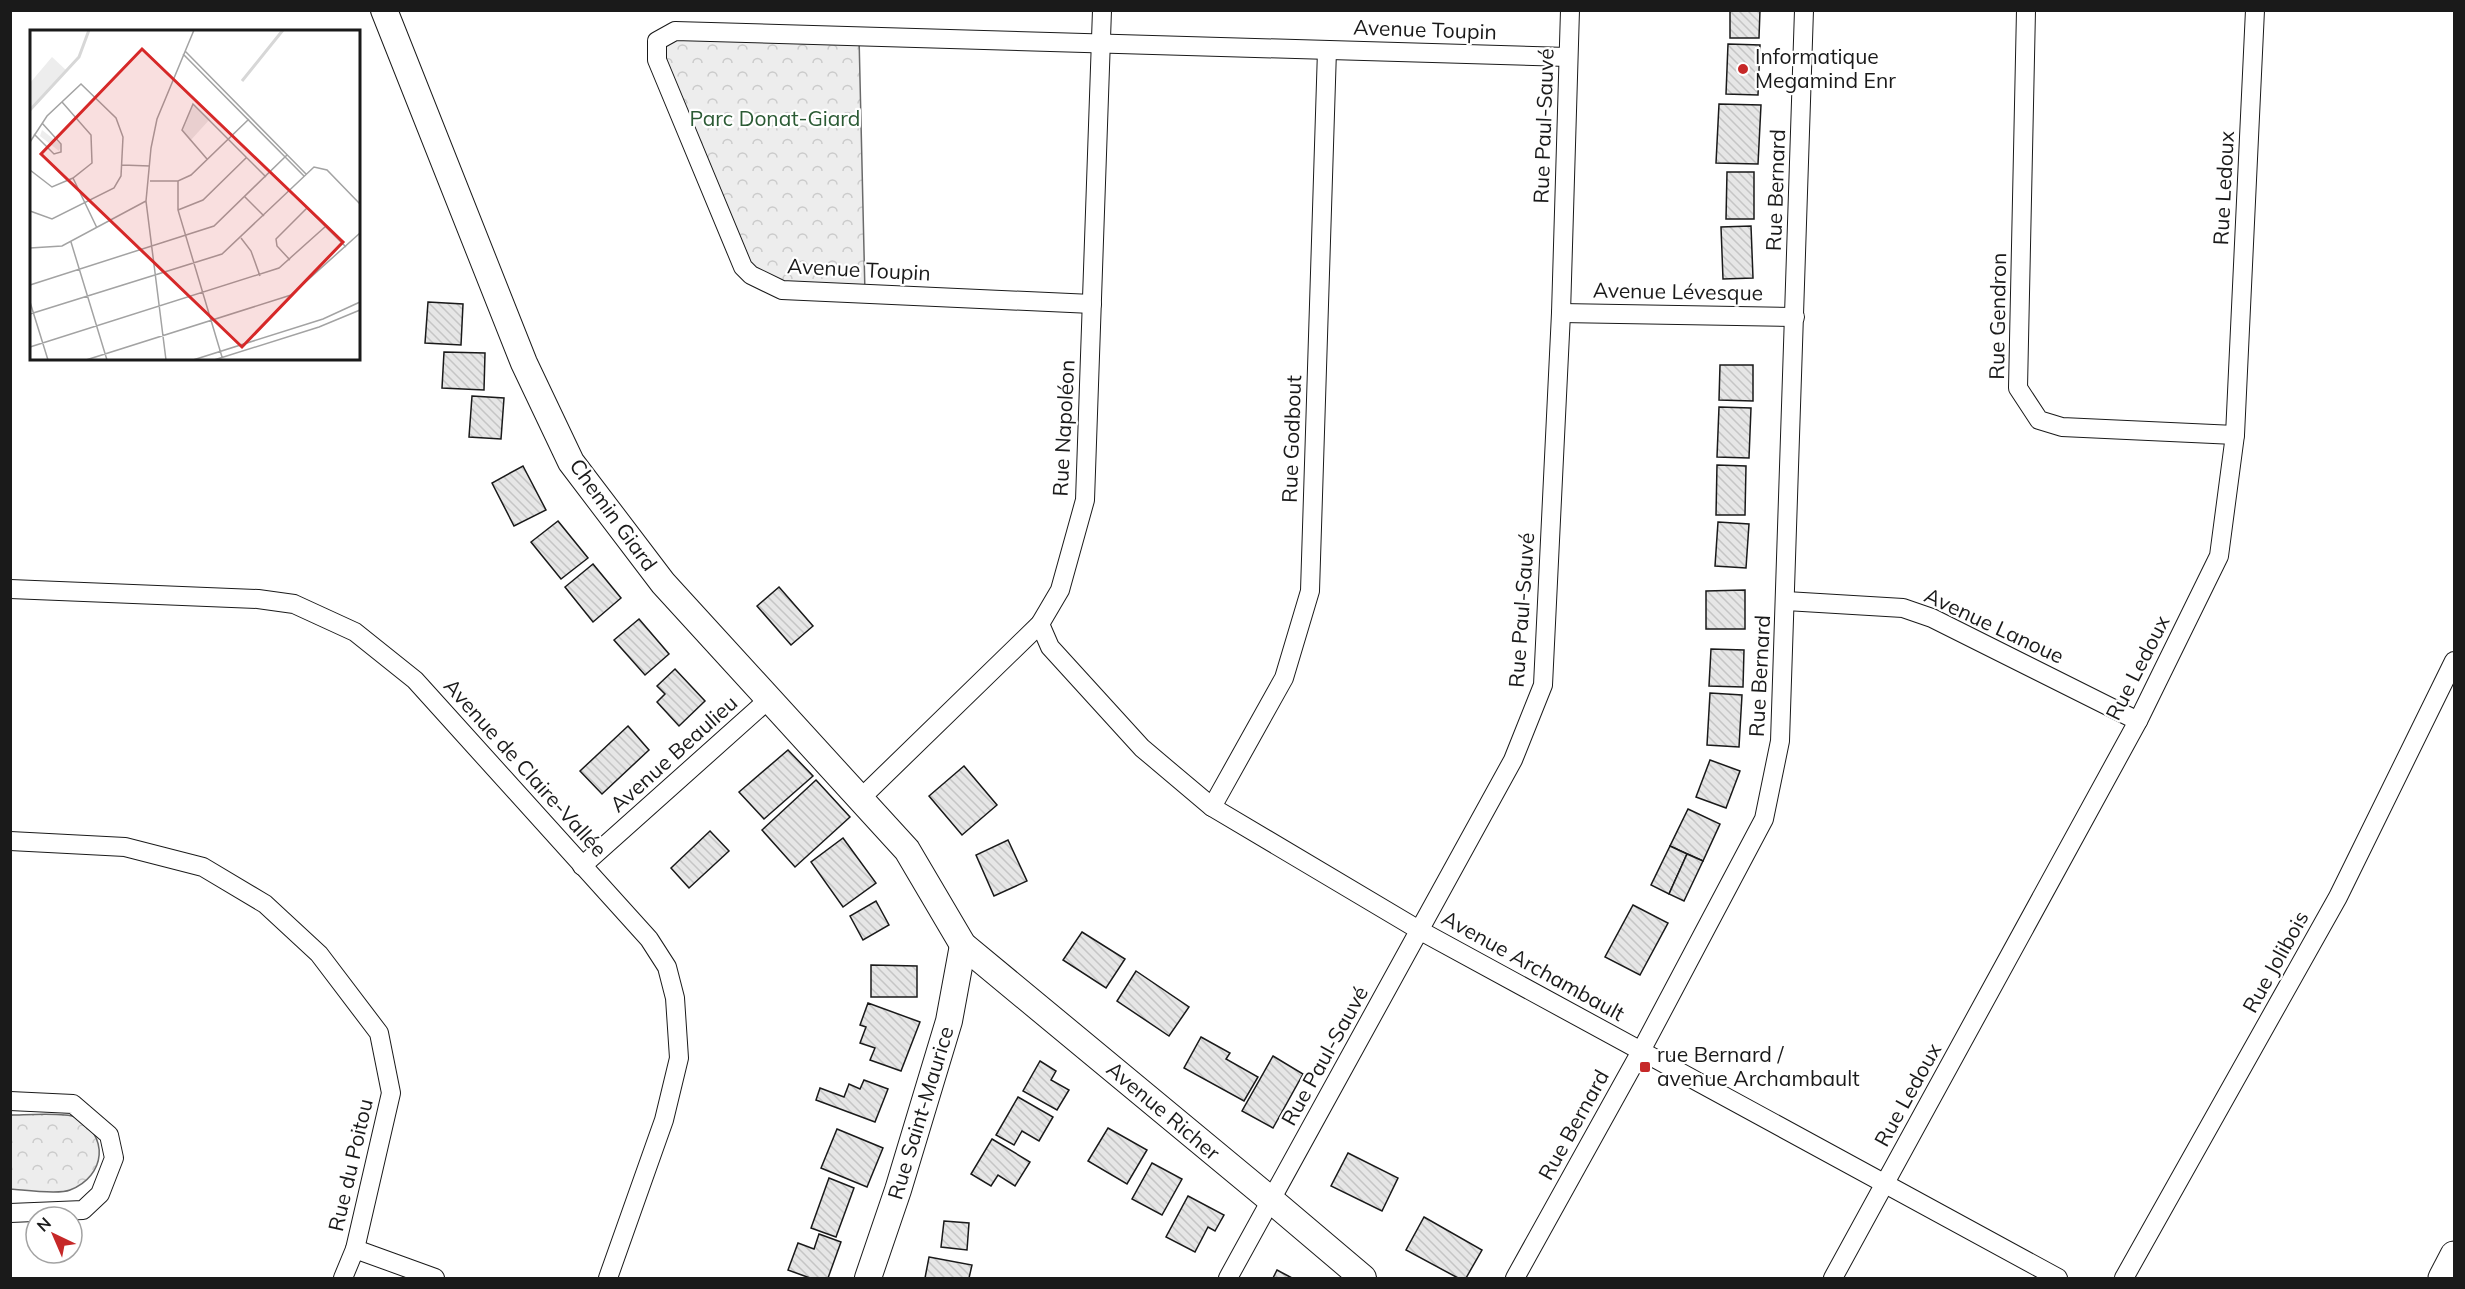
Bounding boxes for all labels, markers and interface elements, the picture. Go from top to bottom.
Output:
street label: Avenue Toupin [1353,14,1497,45]
inset map [30,30,360,360]
place label: Informatique Megamind Enr [1755,43,1896,93]
street label: Rue Paul-Sauvé [1527,48,1559,204]
marker: Informatique Megamind Enr [1736,62,1750,76]
park label: Parc Donat-Giard [690,105,860,131]
street label: Rue Bernard [1760,129,1790,251]
street label: Rue Ledoux [2207,130,2239,246]
street label: Avenue Toupin [787,252,932,286]
street label: Rue Gendron [1983,252,2011,380]
street label: Avenue Lévesque [1593,277,1763,305]
street label: Rue Napoléon [1046,359,1080,497]
street label: Rue Godbout [1276,375,1306,503]
street label: Chemin Giard [564,453,663,576]
street label: Rue Paul-Sauvé [1503,532,1539,688]
street label: Avenue Lanoue [1921,582,2068,669]
street label: Rue Ledoux [2100,611,2175,724]
street label: Rue Bernard [1743,614,1775,737]
street label: Avenue de Claire-Vallée [439,673,613,862]
street label: Avenue Beaulieu [604,689,742,817]
street label: Avenue Archambault [1438,904,1629,1026]
street label: Rue Jolibois [2236,906,2314,1017]
street label: Rue Paul-Sauvé [1275,981,1373,1130]
street label: Rue Saint-Maurice [881,1023,959,1202]
street label: Rue Ledoux [1868,1038,1946,1151]
place label: rue Bernard / avenue Archambault [1657,1041,1860,1091]
street label: Avenue Richer [1102,1055,1226,1165]
marker: rue Bernard / avenue Archambault [1638,1060,1652,1074]
street label: Rue Bernard [1532,1065,1614,1184]
street label: Rue du Poitou [322,1096,378,1234]
north arrow [24,1205,84,1265]
text: N [32,1213,55,1236]

